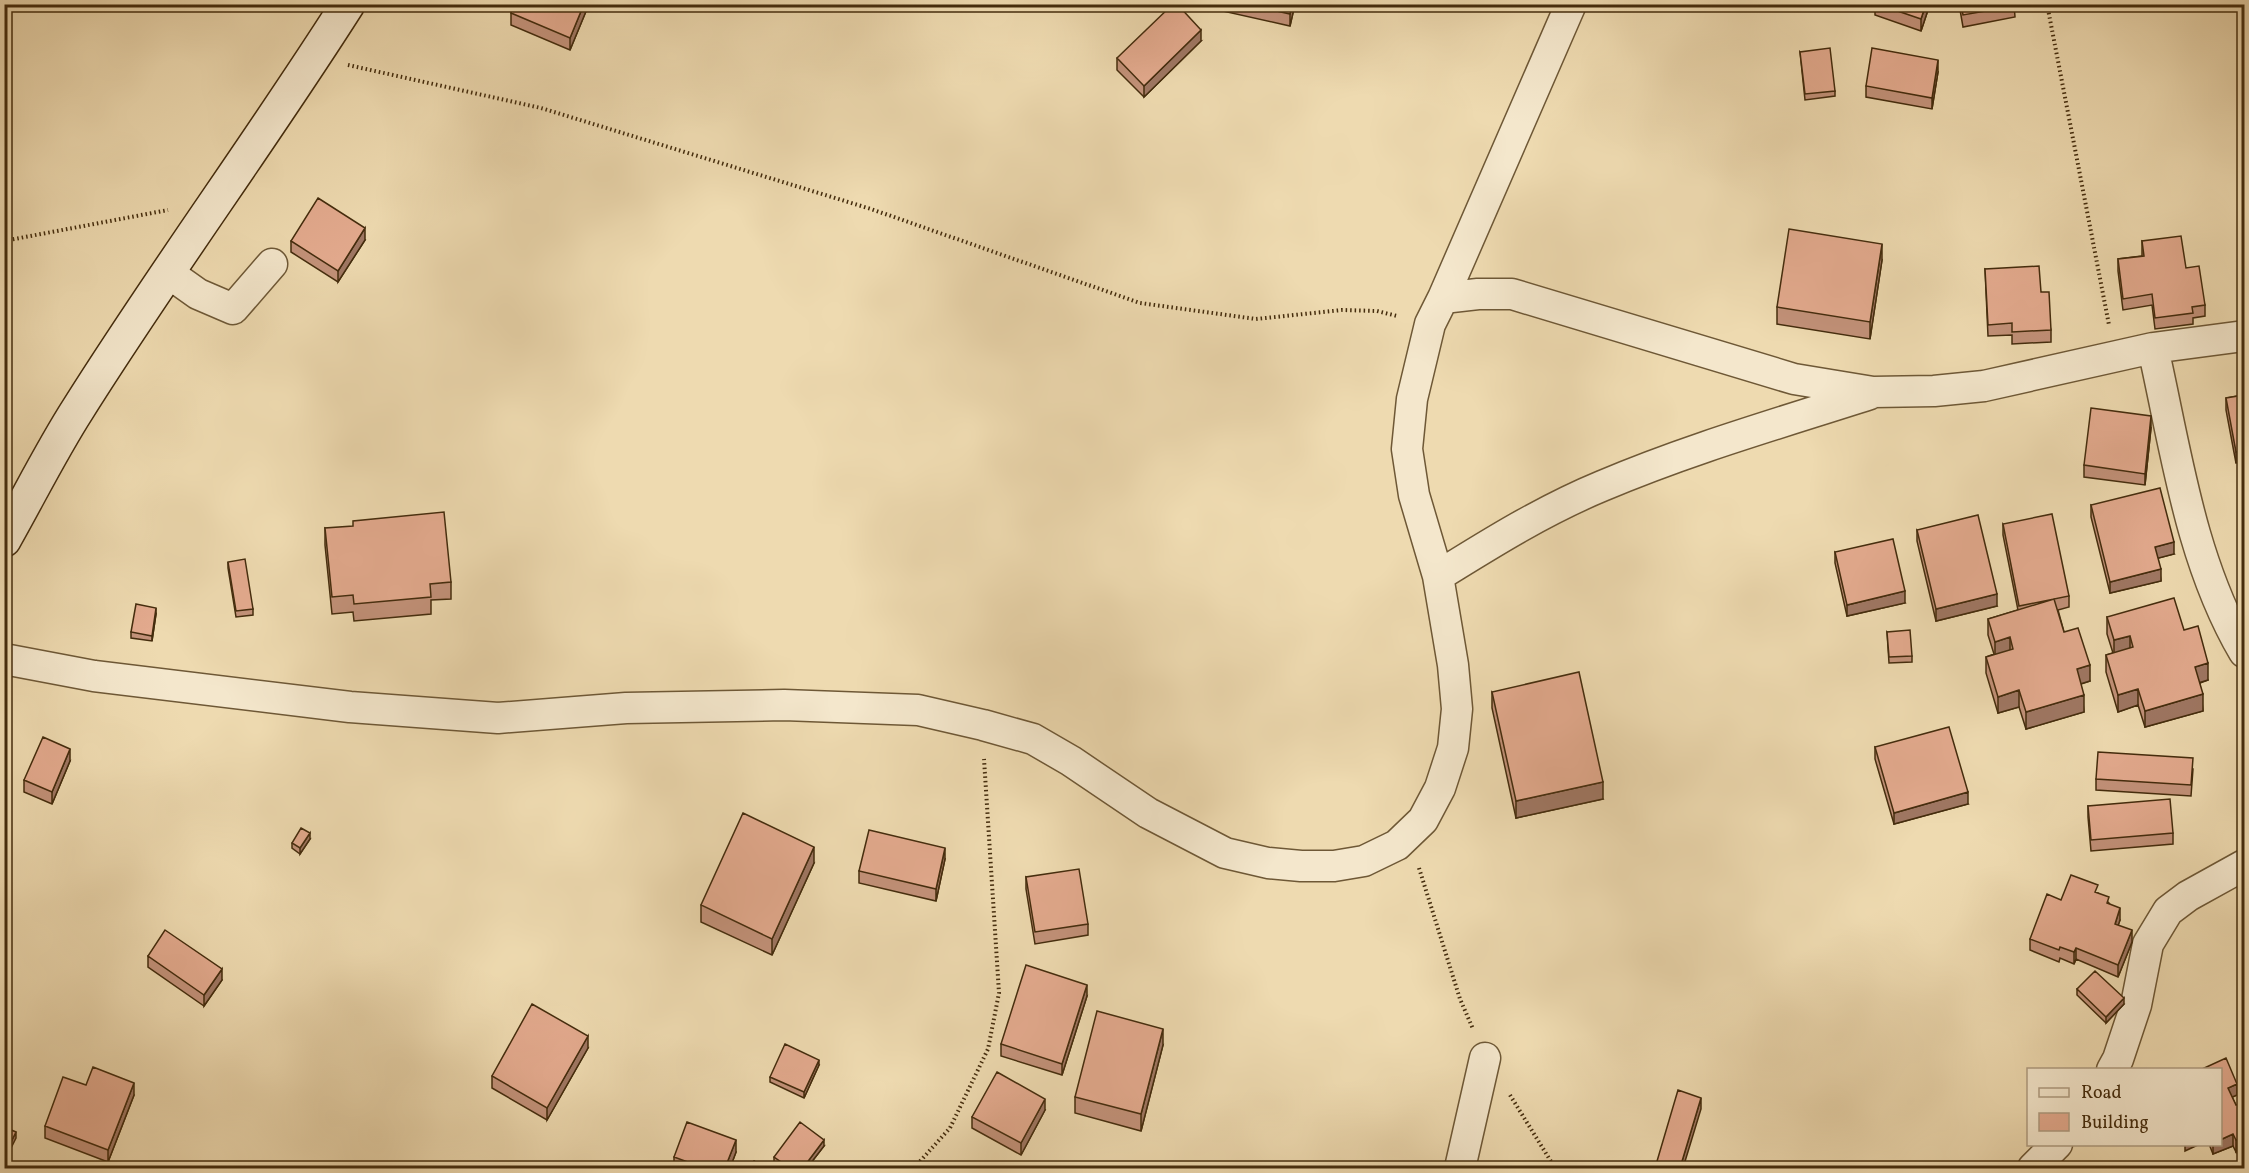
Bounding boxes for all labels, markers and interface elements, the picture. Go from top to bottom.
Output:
legend [2027,1068,2222,1146]
text: Road [2081,1081,2122,1106]
text: Building [2081,1111,2149,1136]

